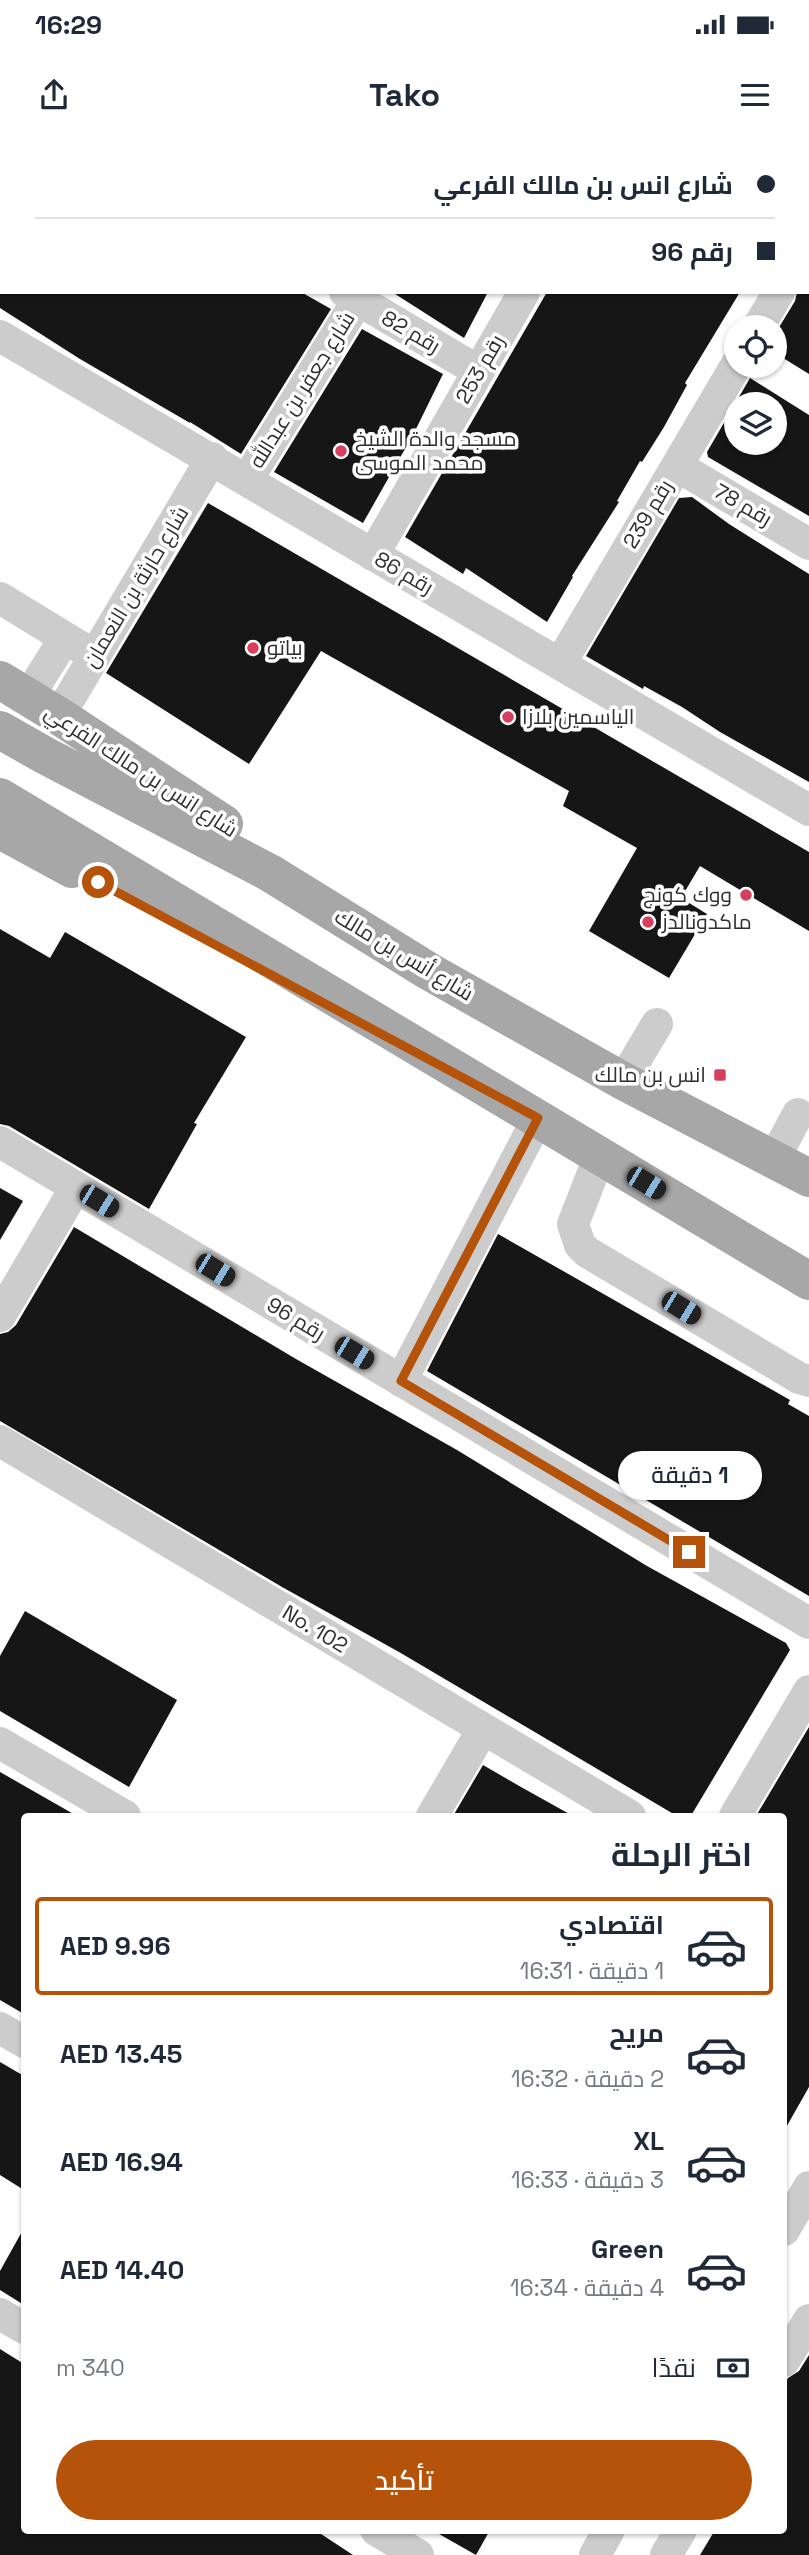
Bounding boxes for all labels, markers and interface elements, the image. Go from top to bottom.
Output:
text: 16:29 [35,8,102,42]
text: Tako [369,75,440,115]
icon: share [35,76,73,114]
icon: menu [736,76,774,114]
text: شارع انس بن مالك الفرعي [434,168,733,202]
text: رقم 96 [651,235,733,269]
street label: رقم 82 [377,304,445,360]
street label: شارع جعفر بن عبدالله [243,306,361,474]
map controls [724,315,787,455]
button: locate [724,315,787,378]
street label: رقم 253 [449,329,511,409]
button: layers [724,392,787,455]
place label: مسجد والدة الشيخ محمد الموسى [355,425,516,476]
marker: مسجد والدة الشيخ محمد الموسى [333,443,349,459]
street label: رقم 239 [617,474,679,554]
street label: رقم 78 [709,477,777,533]
street label: شارع حارثة بن النعمان [77,501,195,673]
street label: رقم 86 [370,545,438,601]
place label: بياتو [267,634,303,661]
marker: بياتو [245,640,261,656]
street label: شارع انس بن مالك الفرعي [38,698,243,846]
place label: الياسمين بلازا [522,703,634,730]
marker: الياسمين بلازا [500,709,516,725]
route start [82,866,114,898]
place label: ووك كونج [643,881,732,909]
marker: ووك كونج [738,887,754,903]
street label: شارع أنس بن مالك [329,903,479,1007]
place label: ماكدونالدز [661,908,752,935]
marker: ماكدونالدز [640,914,656,930]
place label: انس بن مالك [595,1061,706,1088]
marker: انس بن مالك [712,1067,728,1083]
car [623,1163,670,1203]
car [76,1181,123,1221]
car [192,1250,239,1290]
car [658,1288,705,1328]
street label: رقم 96 [262,1291,330,1347]
car [331,1333,378,1373]
callout: 1 دقيقة [617,1450,761,1500]
text: 1 دقيقة [651,1460,729,1490]
route end [673,1536,705,1568]
street label: No. 102 [278,1599,353,1659]
text: اختر الرحلة [611,1835,752,1875]
text: اقتصادي [559,1908,664,1942]
icon: car [685,1915,748,1978]
text: AED 9.96 [60,1929,170,1963]
text: 1 دقيقة · 16:31 [520,1956,664,1986]
text: مريح [609,2016,664,2050]
icon: car [685,2023,748,2086]
text: AED 13.45 [60,2037,182,2071]
text: 2 دقيقة · 16:32 [511,2064,664,2094]
text: XL [633,2124,664,2158]
icon: car [685,2131,748,2194]
text: AED 16.94 [60,2145,183,2179]
text: 3 دقيقة · 16:33 [511,2165,664,2195]
text: Green [591,2232,664,2266]
icon: car [685,2239,748,2302]
text: AED 14.40 [60,2253,184,2287]
text: 4 دقيقة · 16:34 [510,2273,664,2303]
icon: cash [714,2349,752,2387]
text: نقدًا [652,2351,696,2385]
text: 340 m [56,2353,125,2383]
button: تأكيد [56,2440,752,2520]

